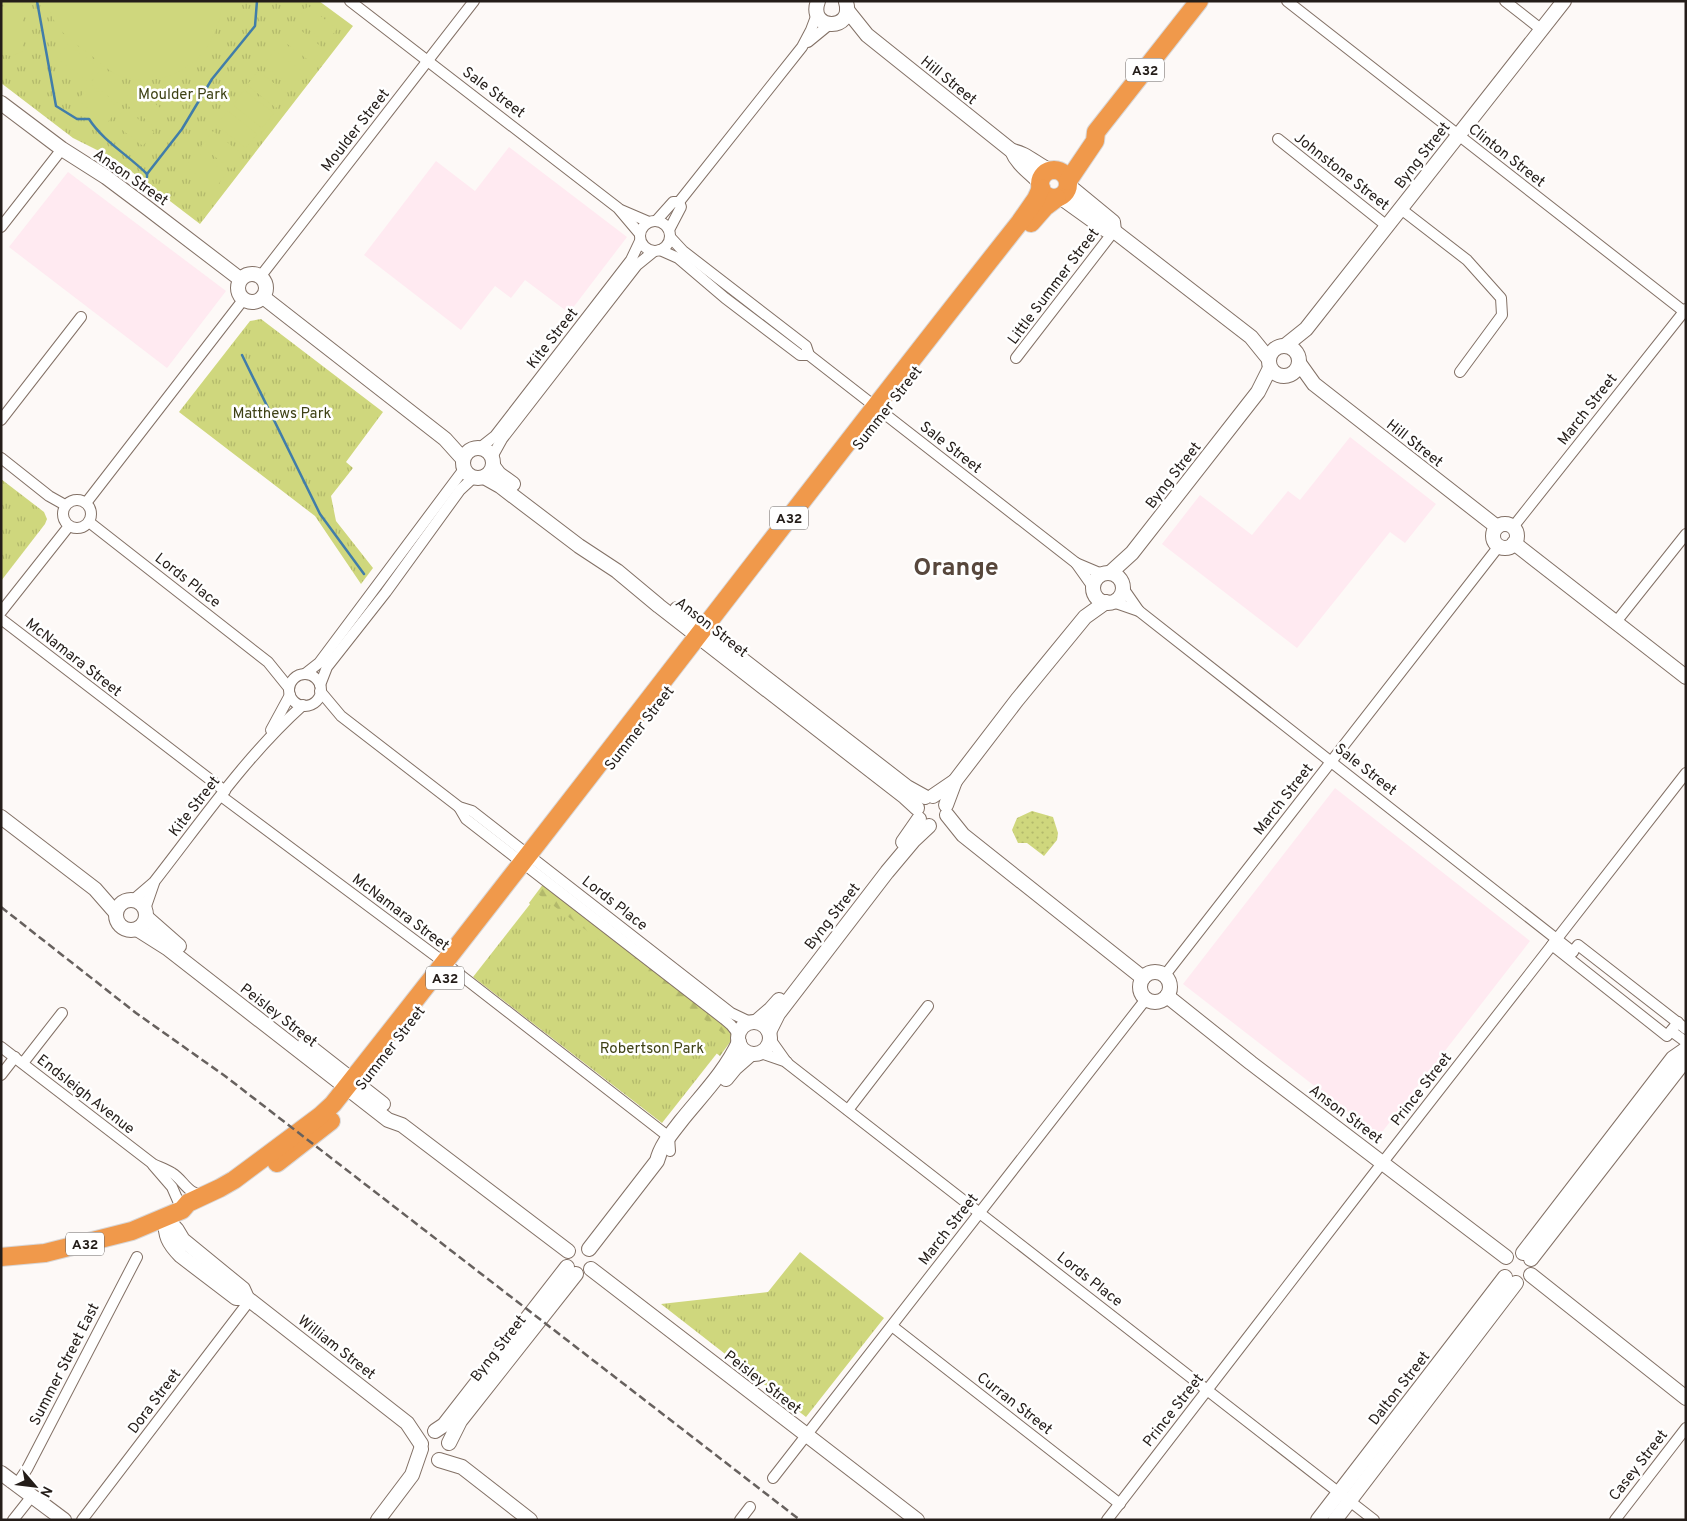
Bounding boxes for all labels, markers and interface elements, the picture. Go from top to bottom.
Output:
street label: Hill Street [916,53,980,110]
road number: A32 [1126,58,1164,82]
street label: Sale Street [458,63,528,123]
park label: Moulder Park [138,86,228,105]
street label: Moulder Street [318,86,394,176]
street label: Byng Street [1391,119,1455,193]
street label: Clinton Street [1464,120,1548,192]
street label: Johnstone Street [1290,129,1393,215]
street label: Anson Street [89,145,171,211]
street label: Little Summer Street [1004,225,1104,349]
street label: Kite Street [523,305,583,373]
street label: Summer Street [849,363,927,455]
street label: March Street [1554,370,1622,450]
park label: Matthews Park [233,405,331,424]
street label: Hill Street [1382,416,1446,472]
street label: Sale Street [915,418,985,478]
street label: Byng Street [1142,439,1206,513]
road number: A32 [770,506,808,530]
street label: Lords Place [150,550,224,613]
district label: Orange [913,553,999,585]
street label: Anson Street [671,594,751,662]
street label: McNamara Street [21,615,125,702]
street label: Summer Street [601,683,679,775]
street label: Sale Street [1330,740,1400,800]
street label: March Street [1250,760,1318,840]
street label: Kite Street [165,773,225,841]
street label: McNamara Street [348,870,453,956]
street label: Lords Place [577,873,651,936]
street label: Byng Street [801,880,865,954]
road number: A32 [426,966,464,990]
street label: Peisley Street [236,980,321,1052]
street label: Summer Street [352,1003,430,1095]
park label: Robertson Park [600,1040,704,1059]
street label: Prince Street [1388,1049,1457,1131]
street label: Endsleigh Avenue [32,1051,138,1139]
street label: Anson Street [1305,1081,1386,1149]
street label: March Street [915,1190,983,1270]
road number: A32 [66,1232,104,1256]
street label: Lords Place [1052,1249,1126,1312]
street label: Summer Street East [26,1300,104,1429]
street label: William Street [293,1312,379,1385]
street label: Byng Street [467,1312,531,1386]
street label: Peisley Street [720,1347,805,1419]
street label: Dalton Street [1365,1348,1435,1430]
street label: Dora Street [125,1366,186,1438]
street label: Curran Street [972,1369,1056,1440]
street label: Prince Street [1140,1370,1209,1452]
street label: Casey Street [1606,1427,1673,1505]
north arrow [10,1461,60,1511]
text: N [35,1483,55,1500]

